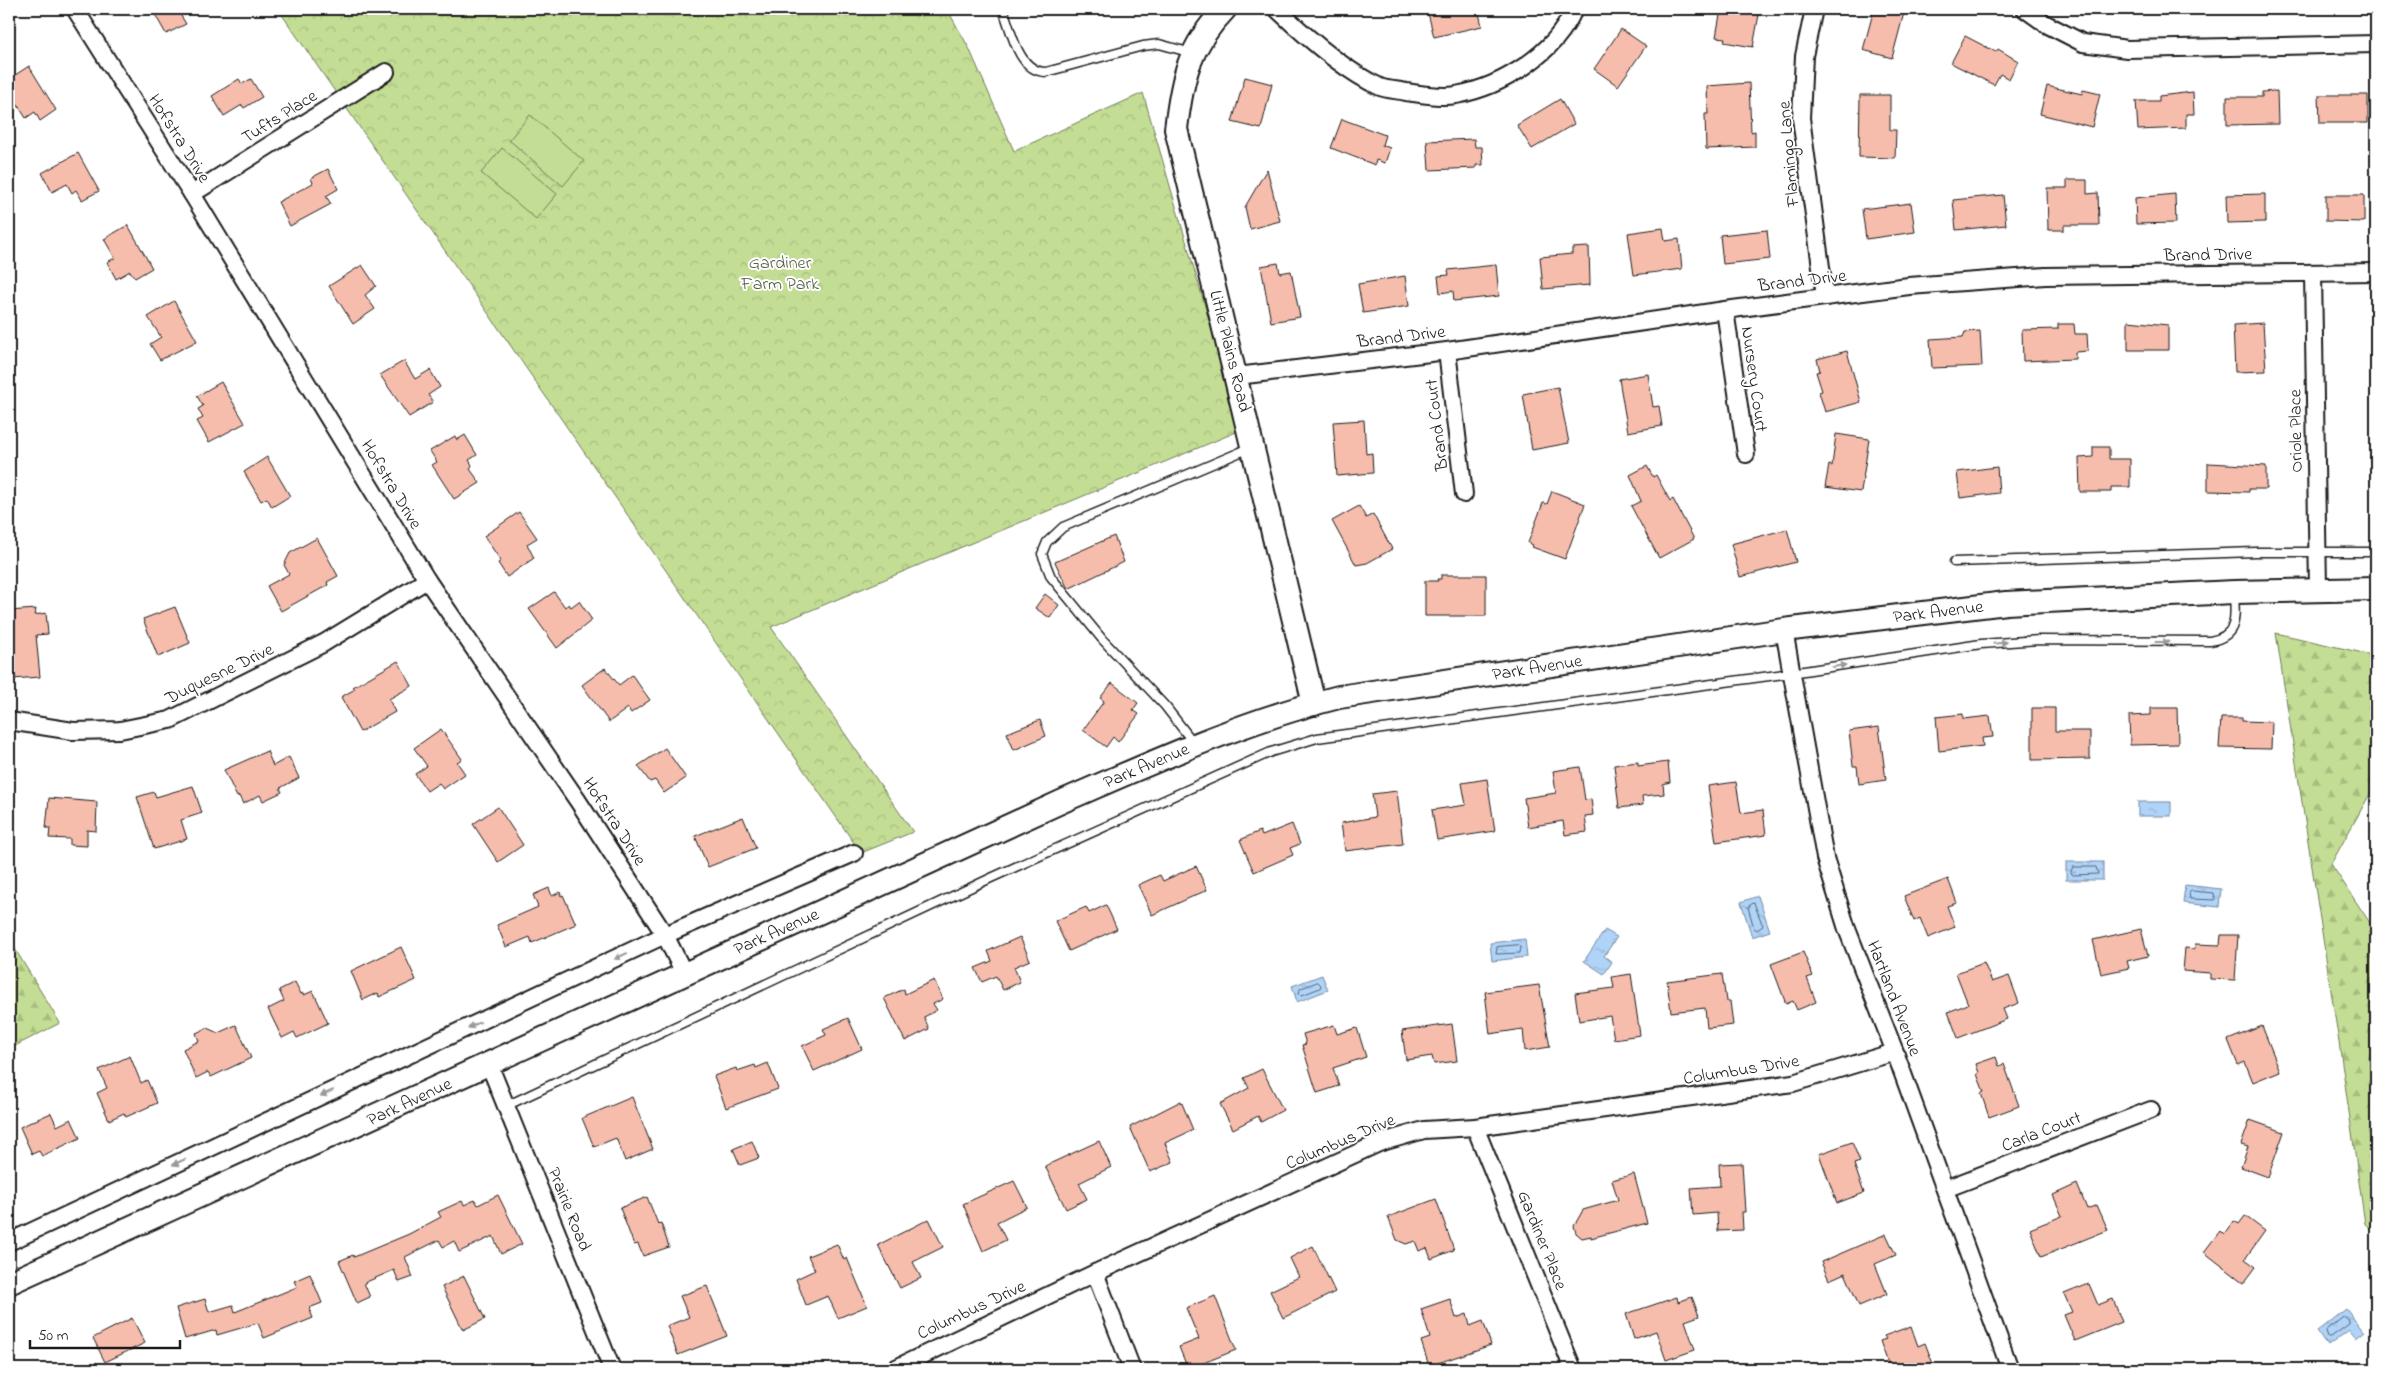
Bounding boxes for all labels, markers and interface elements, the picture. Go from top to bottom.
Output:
street label: Tufts Place [237,84,324,151]
street label: Hofstra Drive [141,89,217,189]
street label: Flamingo Lane [1772,99,1809,209]
street label: Brand Drive [2163,242,2253,270]
park label: Gardiner Farm Park [740,251,819,298]
street label: Brand Drive [1756,264,1849,300]
street label: Little Plains Road [1201,288,1257,415]
street label: Brand Drive [1355,320,1448,356]
street label: Nursery Court [1733,325,1773,434]
street label: Brand Court [1419,378,1457,473]
street label: Oriole Place [2283,388,2311,473]
street label: Hofstra Drive [353,435,428,536]
street label: Park Avenue [1892,594,1986,631]
street label: Duquesne Drive [161,637,279,713]
one-way arrow [2154,637,2170,645]
one-way arrow [1992,639,2008,647]
street label: Park Avenue [1490,649,1585,689]
one-way arrow [1831,662,1847,670]
street label: Park Avenue [1100,737,1195,797]
street label: Hofstra Drive [575,773,652,872]
street label: Park Avenue [730,902,824,963]
street label: Hartland Avenue [1859,937,1927,1061]
one-way arrow [614,952,628,960]
one-way arrow [467,1021,481,1029]
street label: Columbus Drive [1682,1049,1802,1093]
street label: Park Avenue [363,1071,457,1134]
one-way arrow [320,1090,334,1098]
street label: Carla Court [1998,1106,2085,1160]
street label: Columbus Drive [1282,1108,1401,1178]
one-way arrow [172,1159,186,1167]
street label: Prairie Road [540,1164,597,1256]
street label: Gardiner Place [1509,1187,1573,1295]
street label: Columbus Drive [913,1274,1031,1347]
scale bar [30,1318,180,1350]
text: 50 m [38,1325,69,1347]

